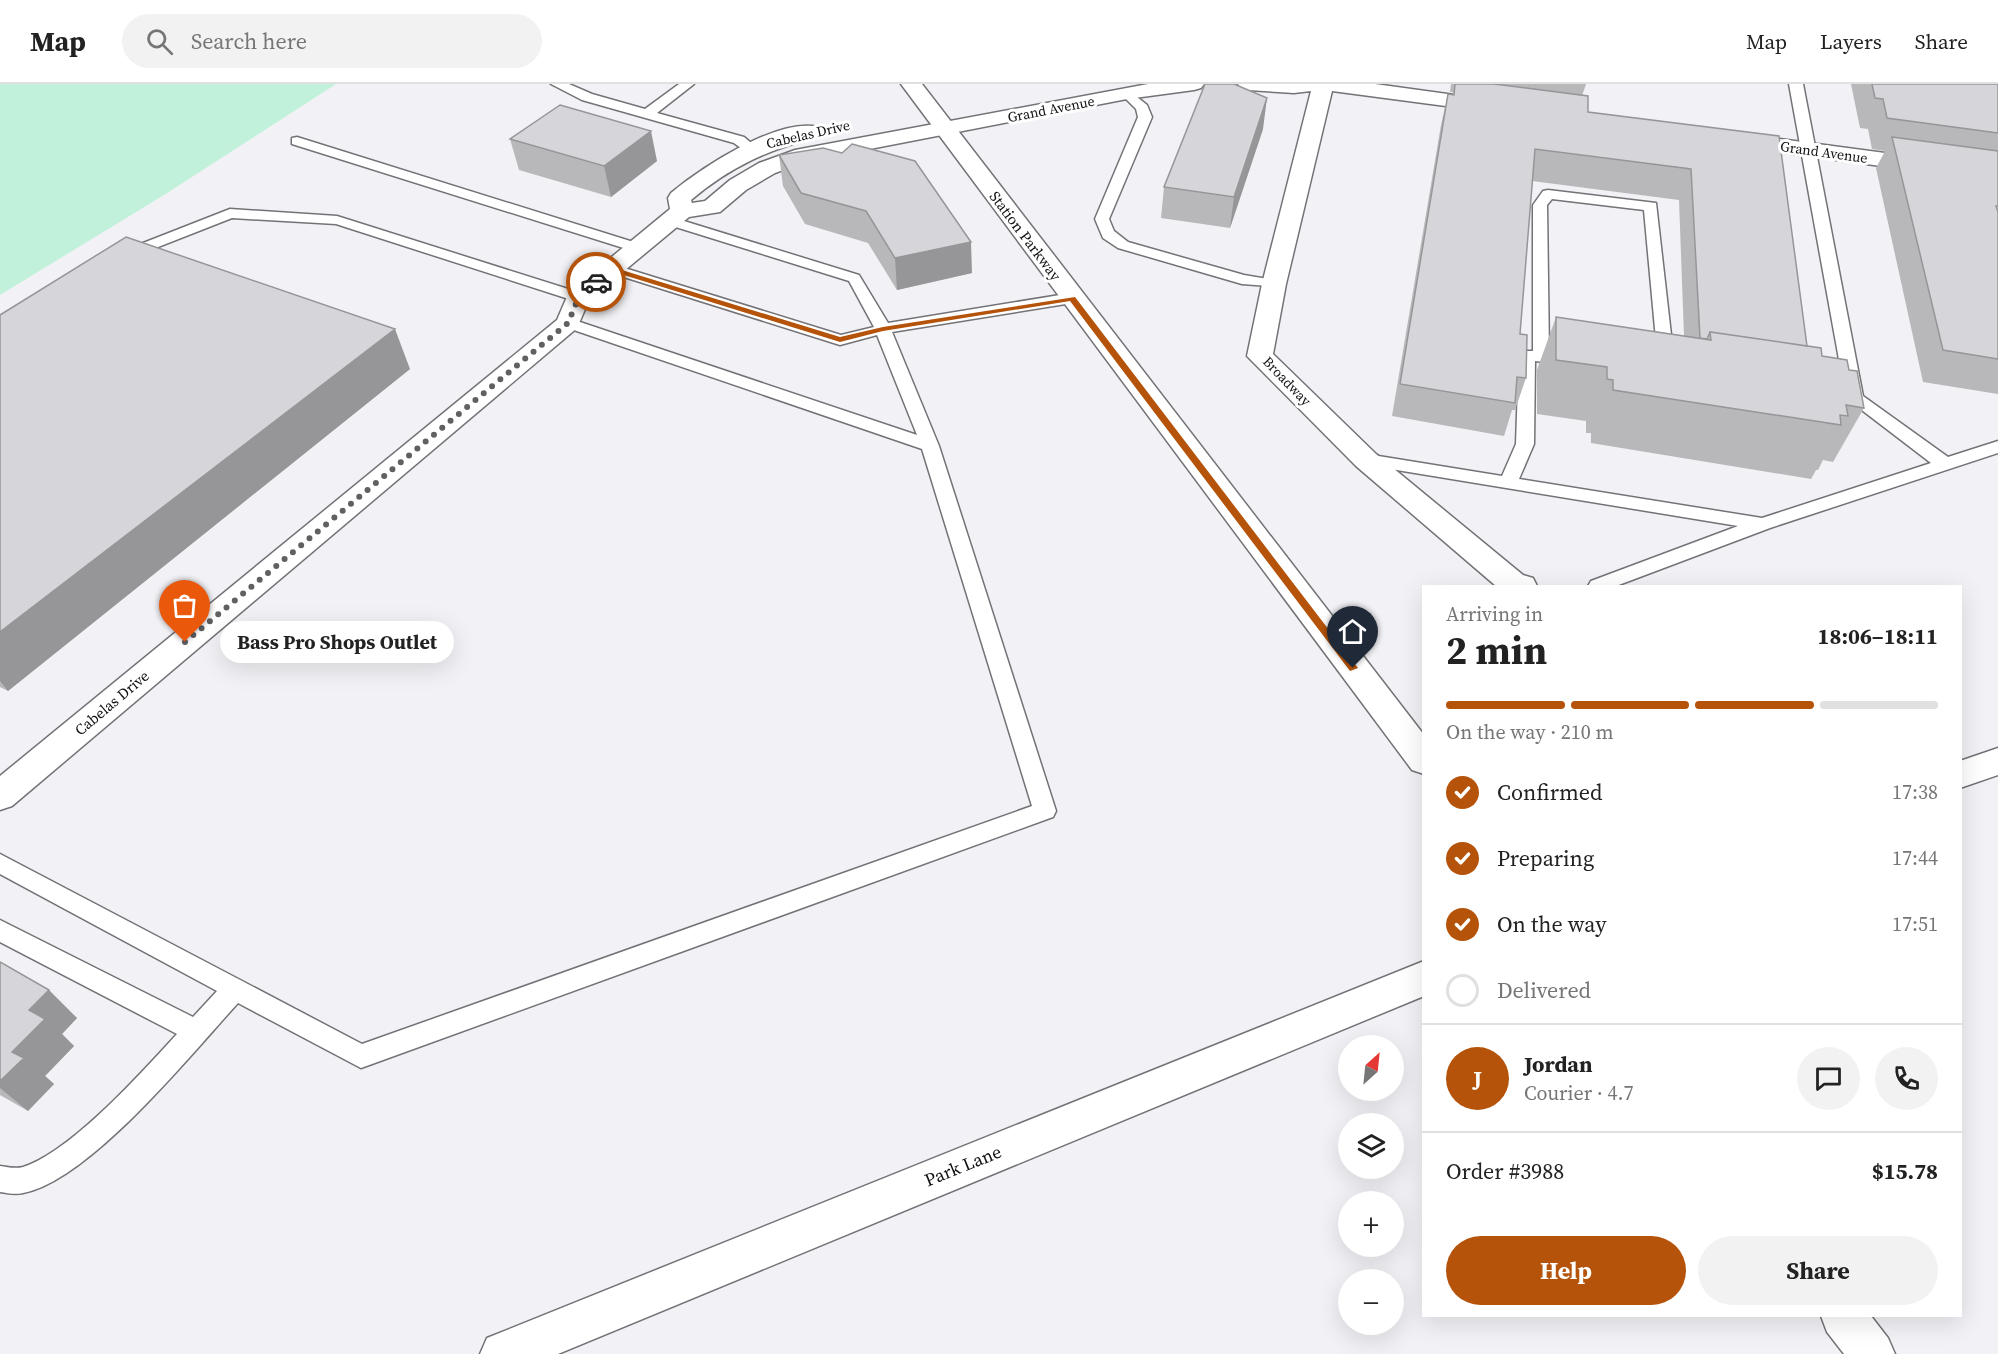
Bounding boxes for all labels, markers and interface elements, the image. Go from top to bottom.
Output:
search box [122,14,542,68]
text: Map [30,22,86,60]
icon: search [143,25,176,58]
text: Search here [191,26,307,56]
text: Map [1746,27,1787,56]
text: Layers [1820,27,1882,56]
text: Share [1915,27,1968,56]
street label: Grand Avenue [1006,91,1096,127]
street label: Cabelas Drive [764,115,852,153]
street label: Grand Avenue [1779,136,1869,168]
street label: Station Parkway [985,187,1066,285]
courier [566,252,626,312]
icon: car [580,266,613,299]
street label: Broadway [1258,352,1316,411]
pin [159,580,210,642]
icon: bag [168,589,201,622]
text: Arriving in [1446,600,1543,628]
pin [1327,606,1378,668]
icon: home [1336,615,1369,648]
callout: Bass Pro Shops Outlet [221,621,455,663]
text: 18:06–18:11 [1818,621,1938,651]
text: 2 min [1446,624,1547,677]
text: Bass Pro Shops Outlet [237,628,437,656]
street label: Cabelas Drive [70,665,154,740]
text: On the way · 210 m [1446,718,1613,746]
icon: check [1446,776,1479,809]
text: Confirmed [1497,777,1602,807]
text: 17:38 [1892,778,1938,806]
icon: check [1446,842,1479,875]
text: Preparing [1497,843,1594,873]
text: 17:44 [1892,844,1938,872]
icon: check [1446,908,1479,941]
text: On the way [1497,909,1606,939]
text: 17:51 [1892,910,1938,938]
text: Delivered [1497,975,1591,1005]
north arrow [1338,1035,1404,1101]
map controls [1338,1035,1404,1335]
button: chat [1797,1047,1860,1110]
button: phone [1875,1047,1938,1110]
text: Jordan [1524,1049,1592,1079]
text: J [1473,1063,1482,1093]
text: Courier · 4.7 [1524,1079,1633,1107]
button: layers [1338,1113,1404,1179]
street label: Park Lane [921,1139,1005,1192]
text: Order #3988 [1446,1156,1564,1186]
text: $15.78 [1872,1156,1938,1186]
button: + [1338,1191,1404,1257]
button: Help [1446,1236,1686,1305]
button: Share [1698,1236,1938,1305]
button: − [1338,1269,1404,1335]

